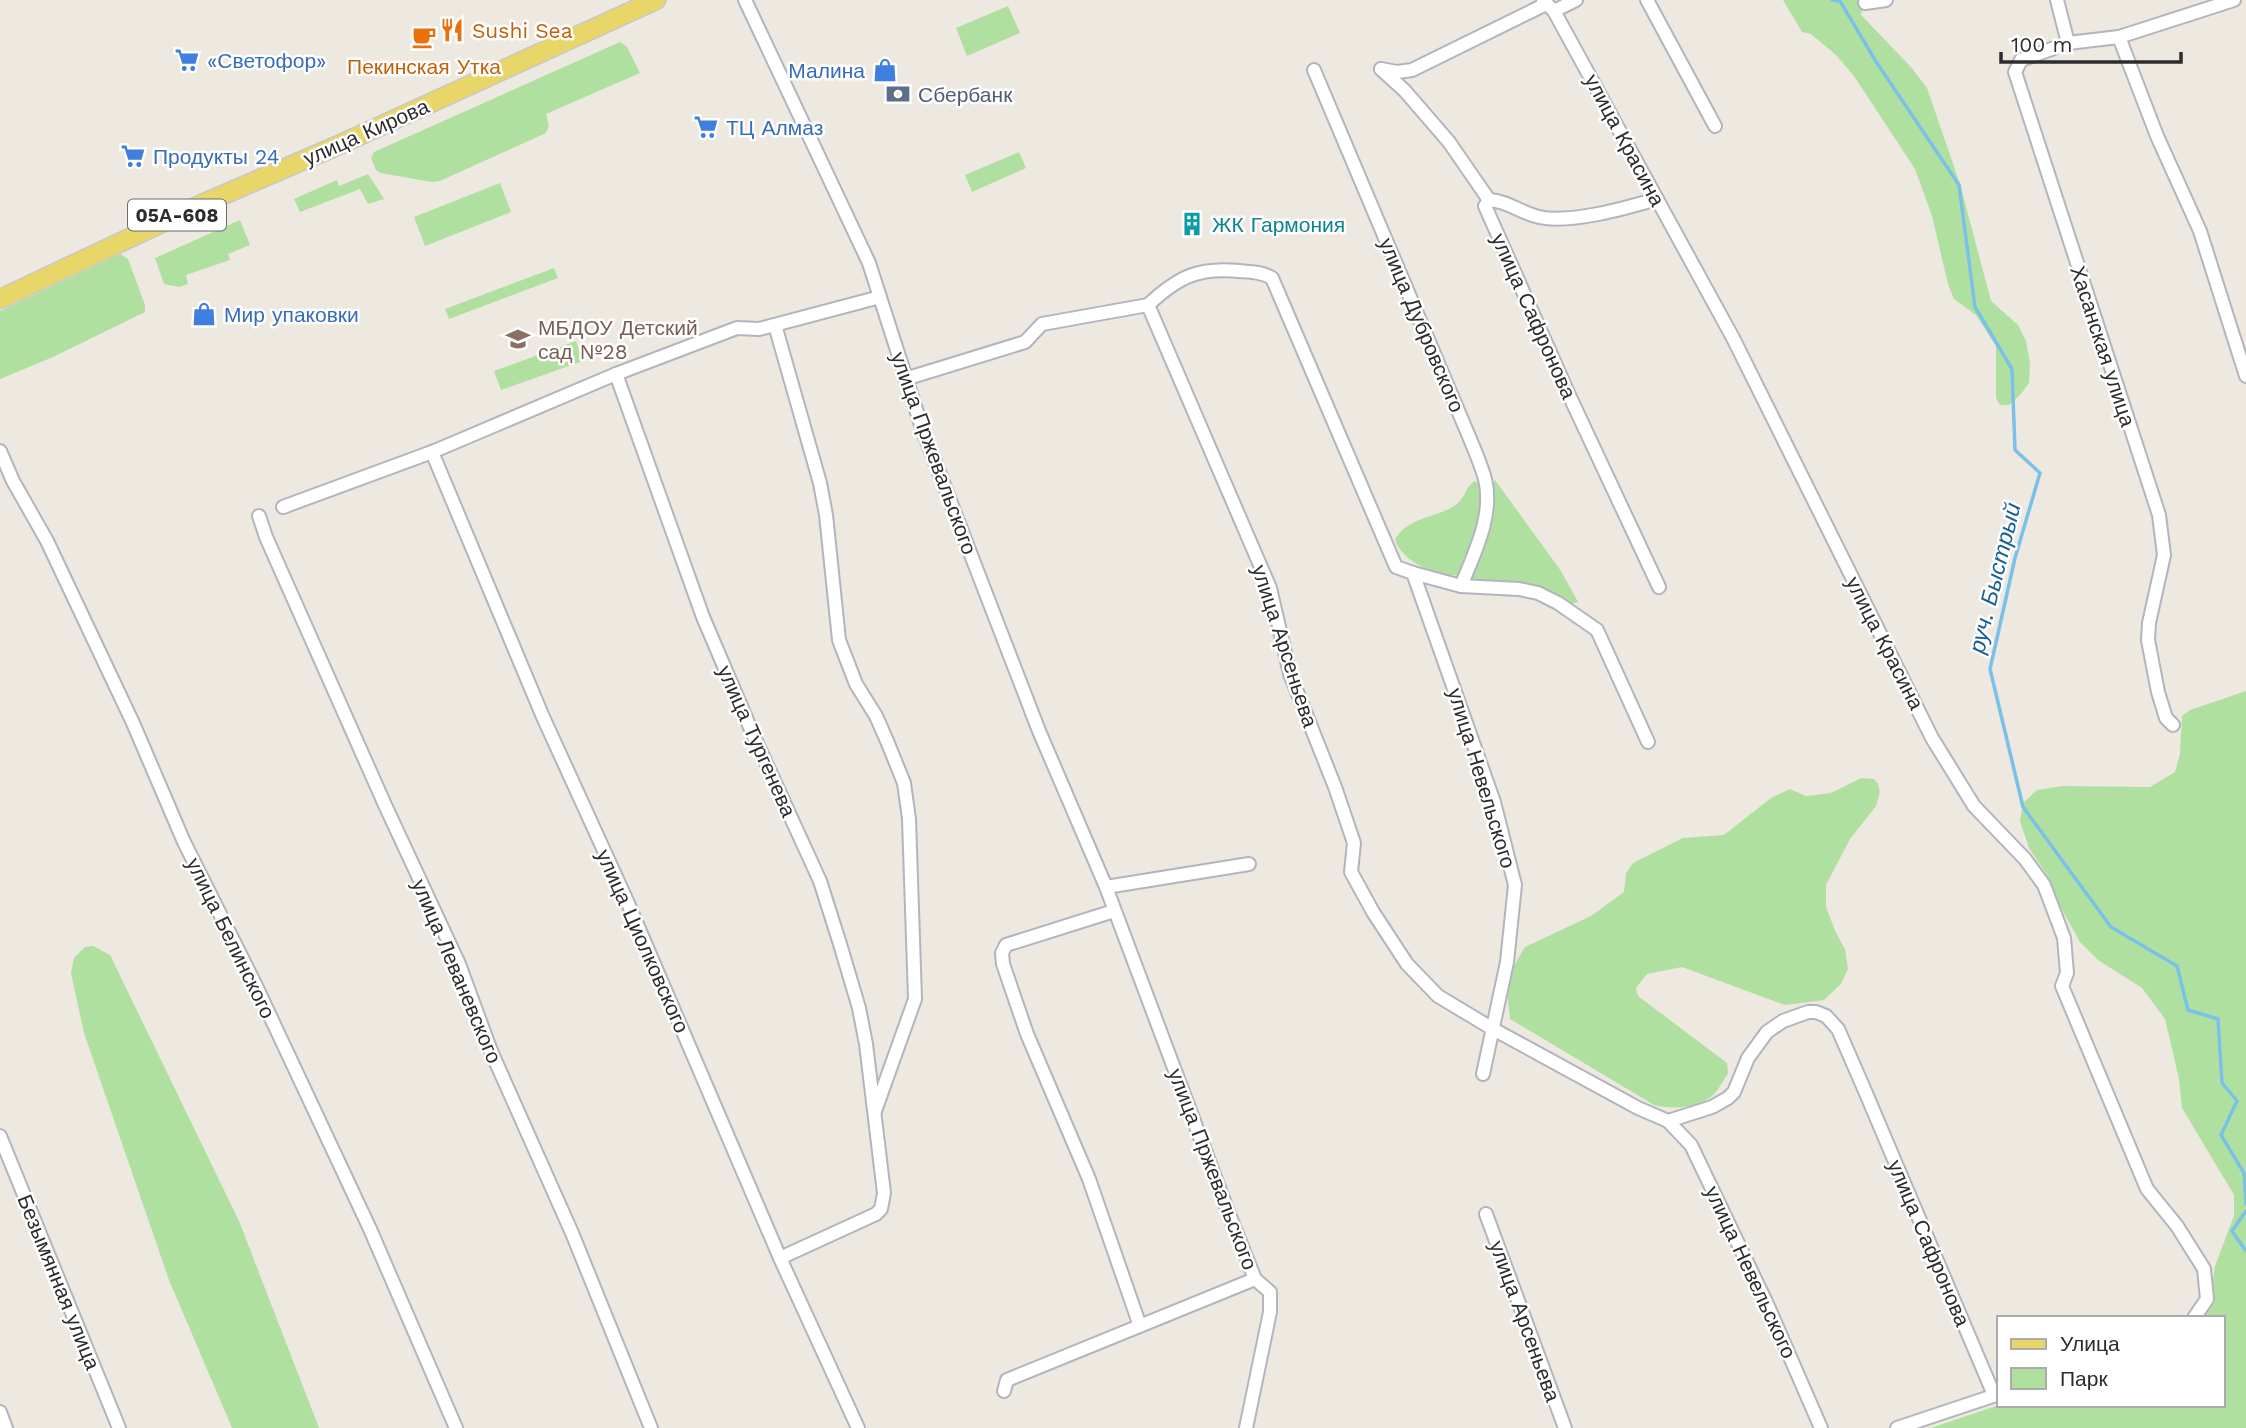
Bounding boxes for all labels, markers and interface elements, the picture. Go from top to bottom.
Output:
restaurant icon: Sushi Sea [438,16,466,44]
place label: Sushi Sea [472,18,573,43]
scale bar [2001,21,2181,65]
cafe icon: Пекинская Утка [410,23,438,51]
text: 100 m [2011,32,2073,57]
supermarket icon: «Светофор» [173,46,201,74]
place label: «Светофор» [207,48,326,73]
place label: Пекинская Утка [347,54,501,79]
shop icon: Малина [871,56,899,84]
place label: Малина [788,58,865,83]
street label: улица Красина [1580,70,1670,211]
bank icon: Сбербанк [884,80,912,108]
place label: Сбербанк [918,82,1013,107]
street label: улица Кирова [299,93,433,171]
supermarket icon: ТЦ Алмаз [692,113,720,141]
place label: ТЦ Алмаз [726,115,823,140]
supermarket icon: Продукты 24 [119,142,147,170]
place label: Продукты 24 [153,144,279,169]
road number: 05А-608 [128,200,226,230]
building icon: ЖК Гармония [1178,210,1206,238]
place label: ЖК Гармония [1212,212,1345,237]
street label: улица Сафронова [1486,229,1582,403]
street label: улица Дубровского [1374,234,1470,416]
street label: Хасанская улица [2065,262,2141,430]
shop icon: Мир упаковки [190,300,218,328]
place label: Мир упаковки [224,302,359,327]
place label: МБДОУ Детский сад №28 [538,315,698,364]
school or university icon: МБДОУ Детский сад №28 [504,325,532,353]
street label: улица Пржевальского [886,348,982,558]
water label: руч. Быстрый [1963,500,2027,657]
street label: улица Арсеньева [1247,561,1323,731]
street label: улица Красина [1841,572,1929,714]
street label: улица Тургенева [712,661,802,821]
street label: улица Невельского [1443,685,1521,871]
street label: улица Циолковского [591,845,695,1037]
street label: улица Белинского [181,854,281,1022]
street label: улица Леваневского [407,875,507,1067]
street label: улица Пржевальского [1163,1065,1263,1273]
street label: улица Сафронова [1883,1156,1976,1330]
street label: улица Невельского [1700,1182,1802,1362]
street label: Безымянная улица [12,1191,106,1374]
street label: улица Арсеньева [1484,1237,1566,1405]
legend [1997,1316,2225,1407]
text: Улица [2060,1331,2120,1356]
text: Парк [2060,1366,2108,1391]

